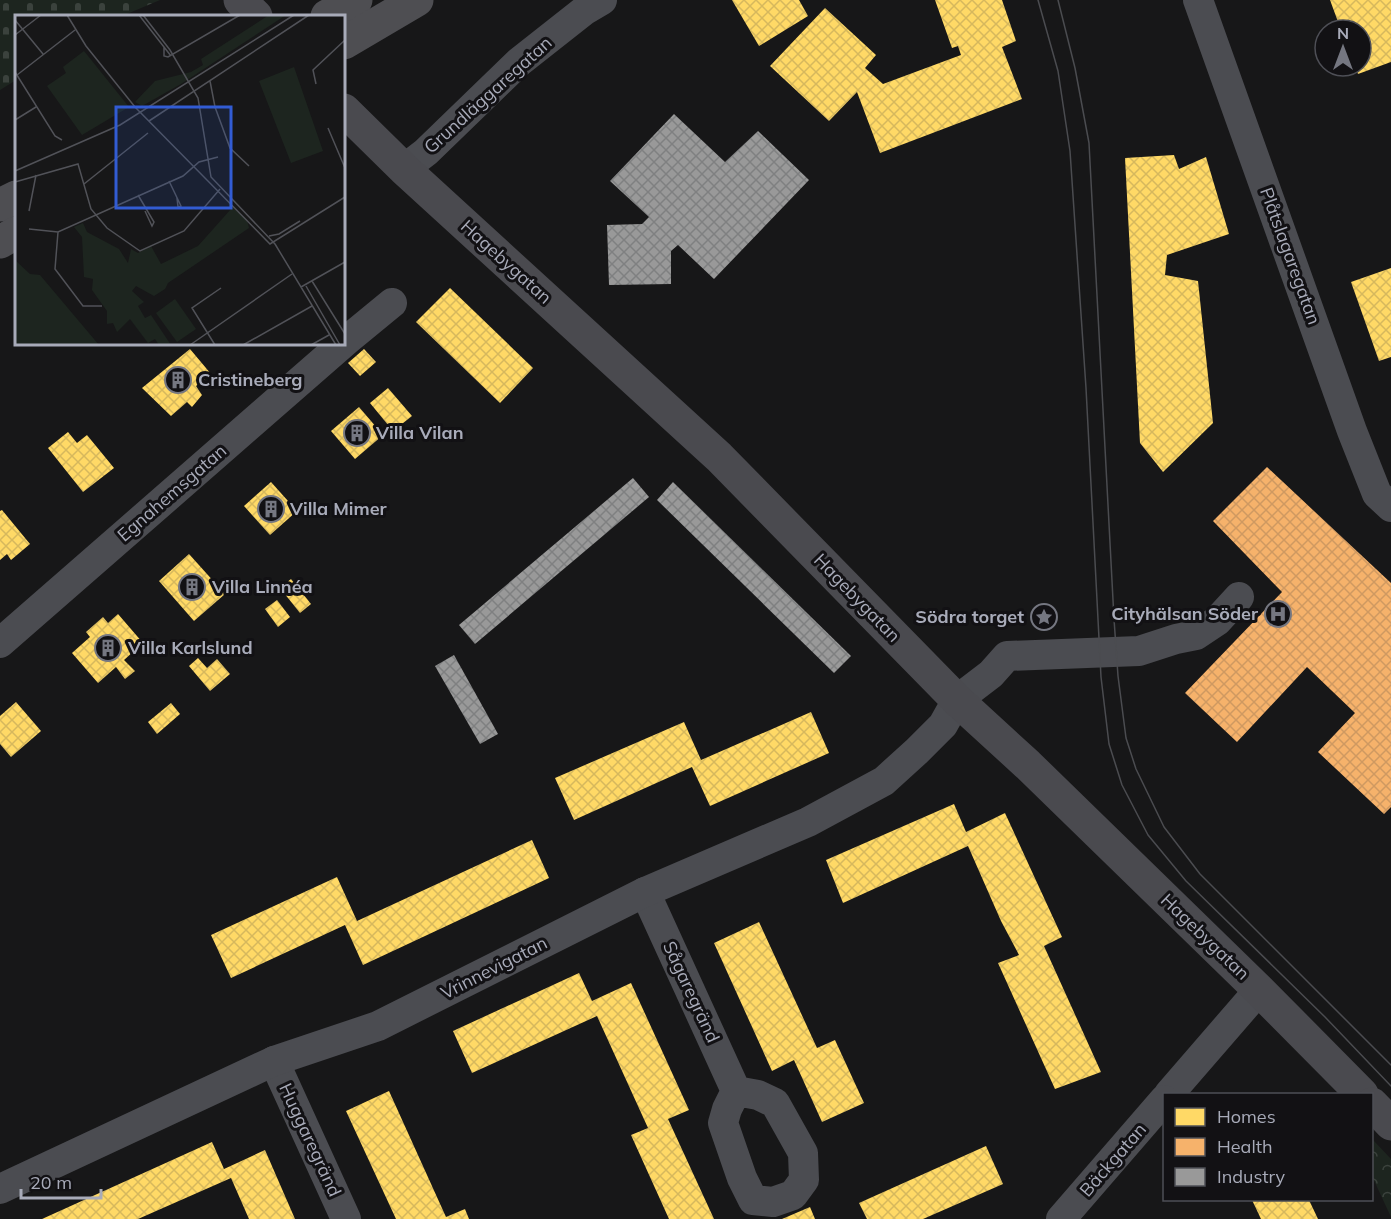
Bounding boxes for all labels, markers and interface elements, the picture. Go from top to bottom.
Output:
inset map [15,15,345,345]
north arrow [1313,18,1373,78]
text: N [1337,23,1349,43]
street label: Grundläggaregatan [419,31,556,158]
street label: Plåtslagaregatan [1255,184,1326,328]
street label: Hagebygatan [456,215,557,309]
building icon: Cristineberg [163,365,193,395]
place label: Cristineberg [198,368,302,391]
building icon: Villa Vilan [342,418,372,448]
place label: Villa Vilan [375,421,464,444]
street label: Egnahemsgatan [112,439,231,546]
building icon: Villa Mimer [256,494,286,524]
place label: Villa Mimer [289,497,388,520]
street label: Hagebygatan [809,548,905,647]
building icon: Villa Linnéa [177,572,207,602]
place label: Villa Linnéa [211,575,313,598]
hospital icon: Cityhälsan Söder [1263,599,1293,629]
place icon: Södra torget [1029,602,1059,632]
place label: Cityhälsan Söder [1111,602,1259,625]
place label: Södra torget [915,605,1024,628]
building icon: Villa Karlslund [93,633,123,663]
place label: Villa Karlslund [127,636,253,659]
street label: Hagebygatan [1156,889,1255,985]
street label: Vrinnevigatan [437,931,551,1004]
street label: Sågaregränd [658,937,725,1046]
street label: Huggaregränd [274,1079,347,1200]
legend [1163,1093,1373,1201]
text: Homes [1217,1105,1276,1128]
street label: Bäckgatan [1074,1118,1151,1201]
text: Health [1217,1135,1273,1158]
scale bar [21,1162,100,1200]
text: Industry [1217,1165,1286,1188]
text: 20 m [30,1171,72,1194]

